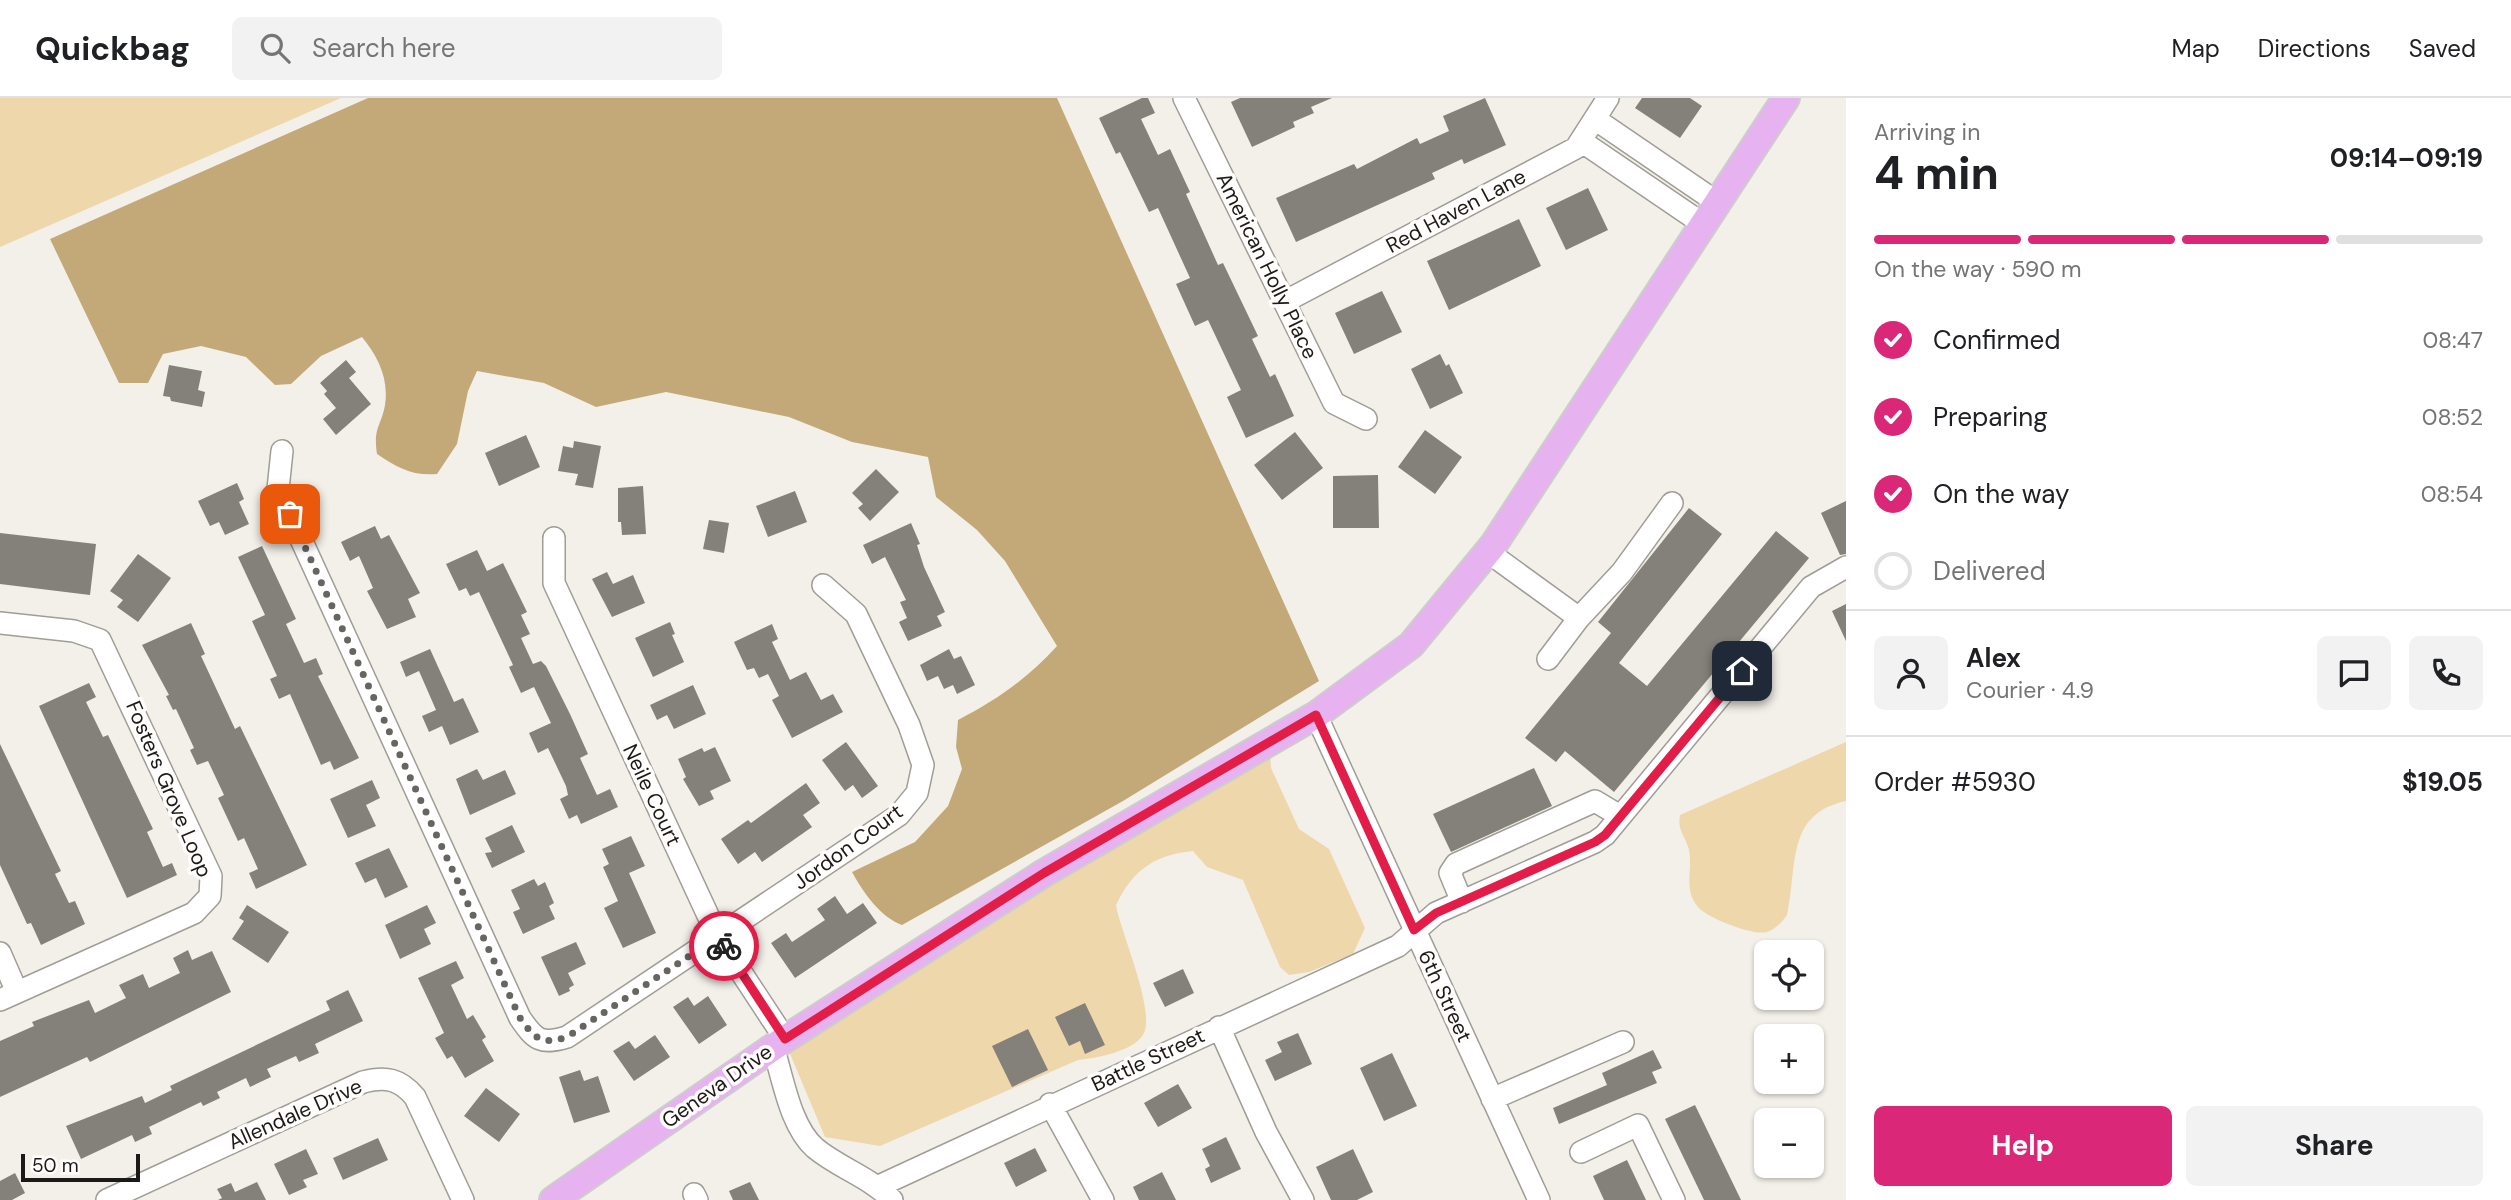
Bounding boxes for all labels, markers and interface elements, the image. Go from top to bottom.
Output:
search box [232,17,722,80]
text: Quickbag [35,27,190,70]
icon: search [256,29,294,67]
text: Search here [312,31,455,65]
text: Map [2172,33,2220,64]
text: Directions [2258,33,2371,64]
text: Saved [2409,33,2476,64]
text: Arriving in [1874,117,1980,147]
text: 09:14–09:19 [2330,141,2483,175]
text: 4 min [1874,143,1999,203]
street label: Red Haven Lane [1381,162,1531,260]
street label: American Holly Place [1210,168,1324,364]
text: On the way · 590 m [1874,254,2082,284]
icon: check [1874,321,1912,359]
text: Confirmed [1933,323,2060,357]
text: 08:47 [2422,325,2483,355]
icon: check [1874,398,1912,436]
text: Preparing [1933,400,2048,434]
text: 08:52 [2422,402,2483,432]
icon: check [1874,475,1912,513]
text: On the way [1933,477,2069,511]
text: 08:54 [2421,479,2483,509]
pin [260,484,320,544]
icon: bag [271,495,309,533]
text: Delivered [1933,554,2046,588]
button: person [1874,636,1948,710]
button: chat [2317,636,2391,710]
button: phone [2409,636,2483,710]
pin [1712,641,1772,701]
text: Alex [1966,641,2021,675]
icon: home [1723,652,1761,690]
text: Courier · 4.9 [1966,675,2094,705]
street label: Fosters Grove Loop [119,697,219,881]
street label: Neile Court [616,740,688,850]
text: Order #5930 [1874,765,2036,799]
text: $19.05 [2402,765,2483,799]
street label: Jordon Court [788,798,908,896]
courier [689,911,759,981]
icon: bike [705,927,743,965]
map controls [1754,940,1824,1178]
button: locate [1754,940,1824,1010]
street label: 6th Street [1411,945,1479,1047]
street label: Battle Street [1087,1022,1209,1098]
button: + [1754,1024,1824,1094]
street label: Geneva Drive [656,1038,778,1134]
street label: Allendale Drive [224,1072,366,1156]
button: Help [1874,1106,2172,1186]
button: Share [2186,1106,2483,1186]
button: − [1754,1108,1824,1178]
scale bar [21,1151,140,1183]
text: 50 m [32,1153,79,1178]

